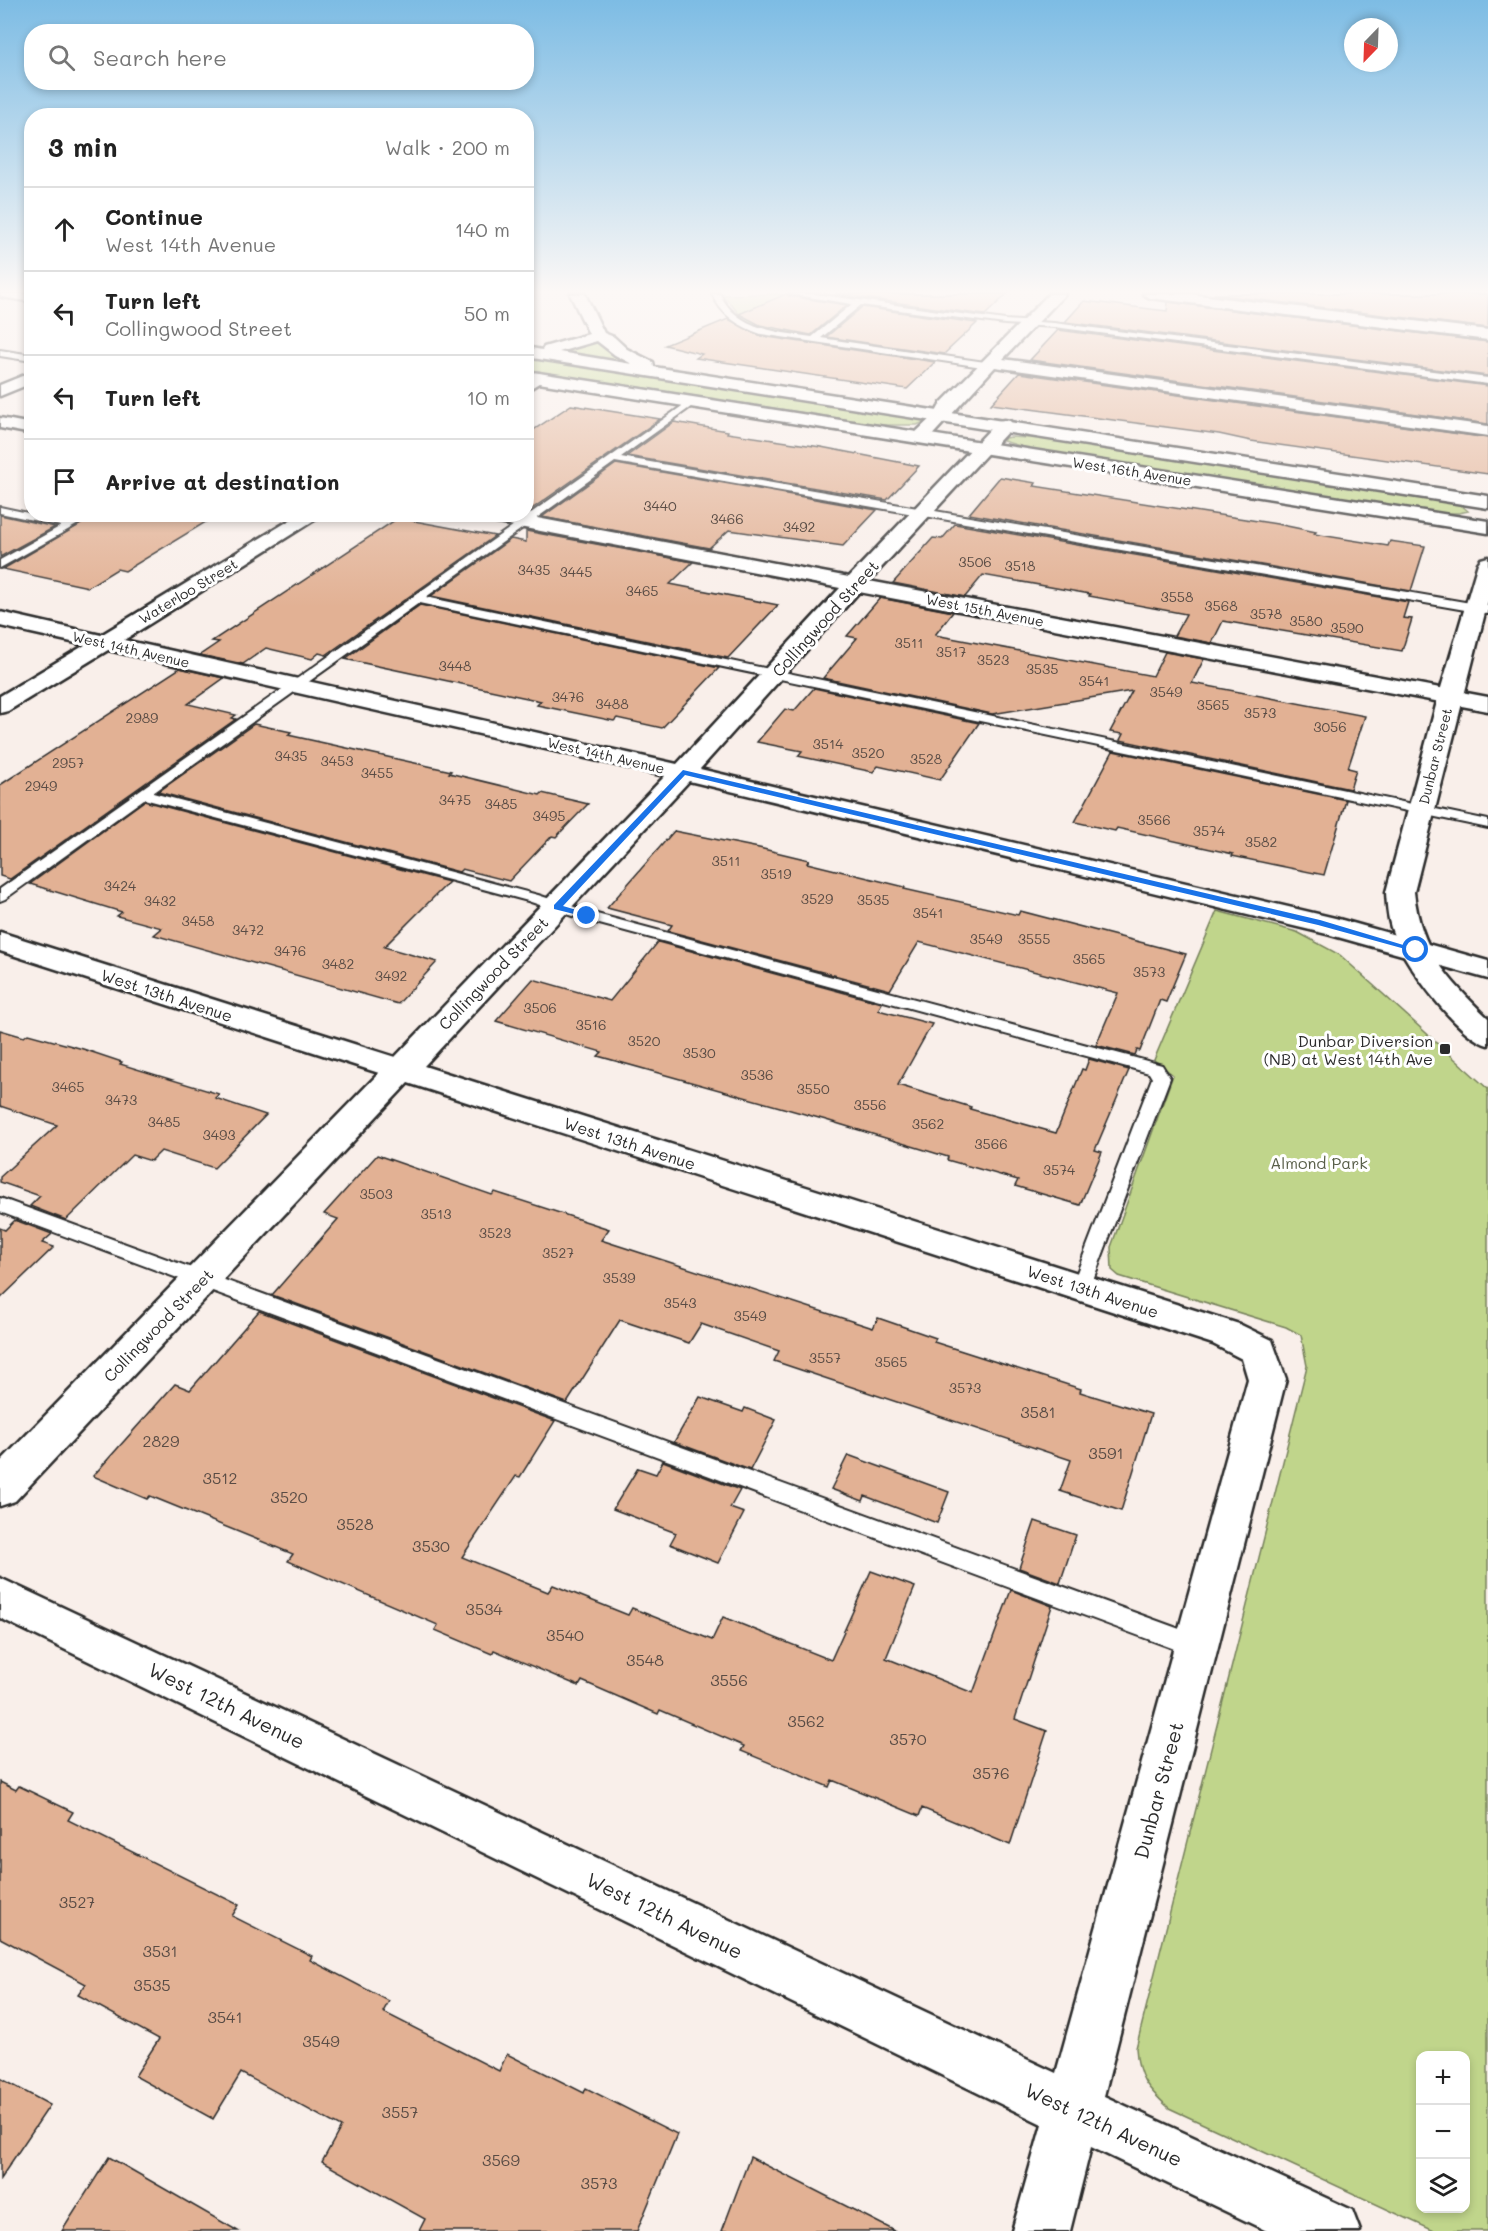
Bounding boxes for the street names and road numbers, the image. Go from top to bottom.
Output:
street label: West 16th Avenue [1071,452,1193,490]
street label: Waterloo Street [135,554,241,628]
street label: Collingwood Street [767,555,883,681]
street label: West 15th Avenue [924,589,1046,631]
street label: West 14th Avenue [70,626,192,672]
street label: Dunbar Street [1414,706,1456,806]
street label: West 14th Avenue [545,732,667,778]
street label: Collingwood Street [433,912,553,1034]
street label: West 13th Avenue [99,964,235,1026]
street label: West 13th Avenue [562,1112,698,1174]
street label: West 13th Avenue [1025,1260,1161,1322]
street label: Collingwood Street [98,1264,218,1386]
street label: West 12th Avenue [145,1656,309,1754]
street label: Dunbar Street [1127,1719,1189,1861]
street label: West 12th Avenue [583,1866,747,1964]
street label: West 12th Avenue [1021,2076,1187,2172]

